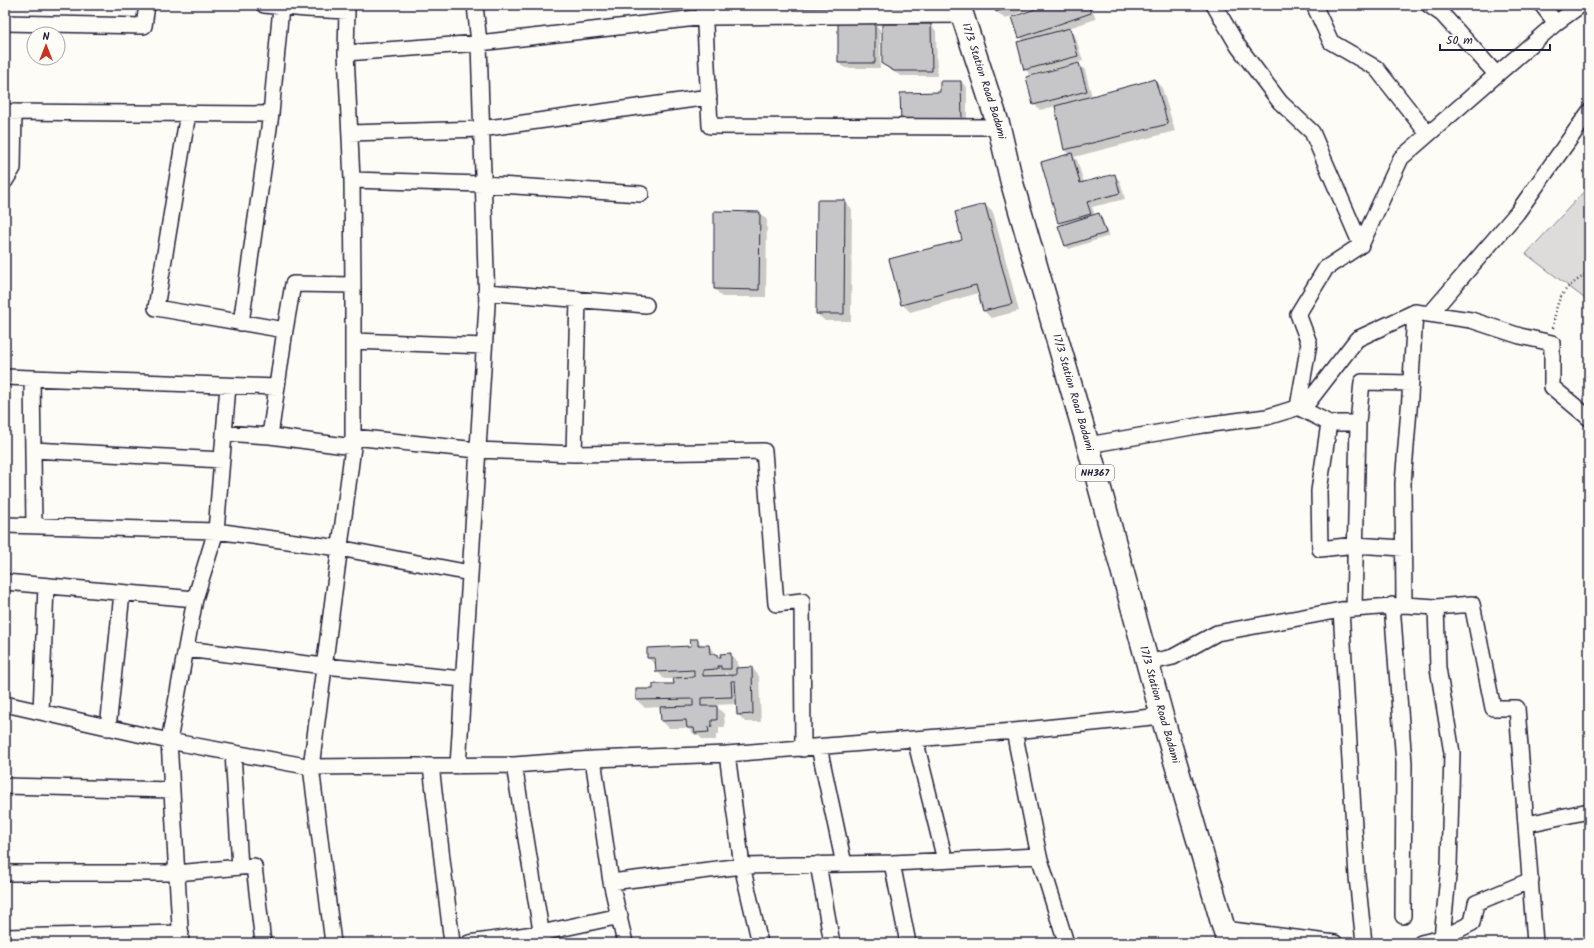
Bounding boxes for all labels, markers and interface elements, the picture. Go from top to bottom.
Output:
street label: 17/3 Station Road Badami [956,21,1011,141]
north arrow [26,26,66,66]
scale bar [1440,26,1550,52]
text: N [43,28,50,46]
text: 50 m [1446,31,1473,50]
street label: 17/3 Station Road Badami [1047,332,1098,454]
road number: NH367 [1076,465,1114,481]
street label: 17/3 Station Road Badami [1134,644,1184,766]

